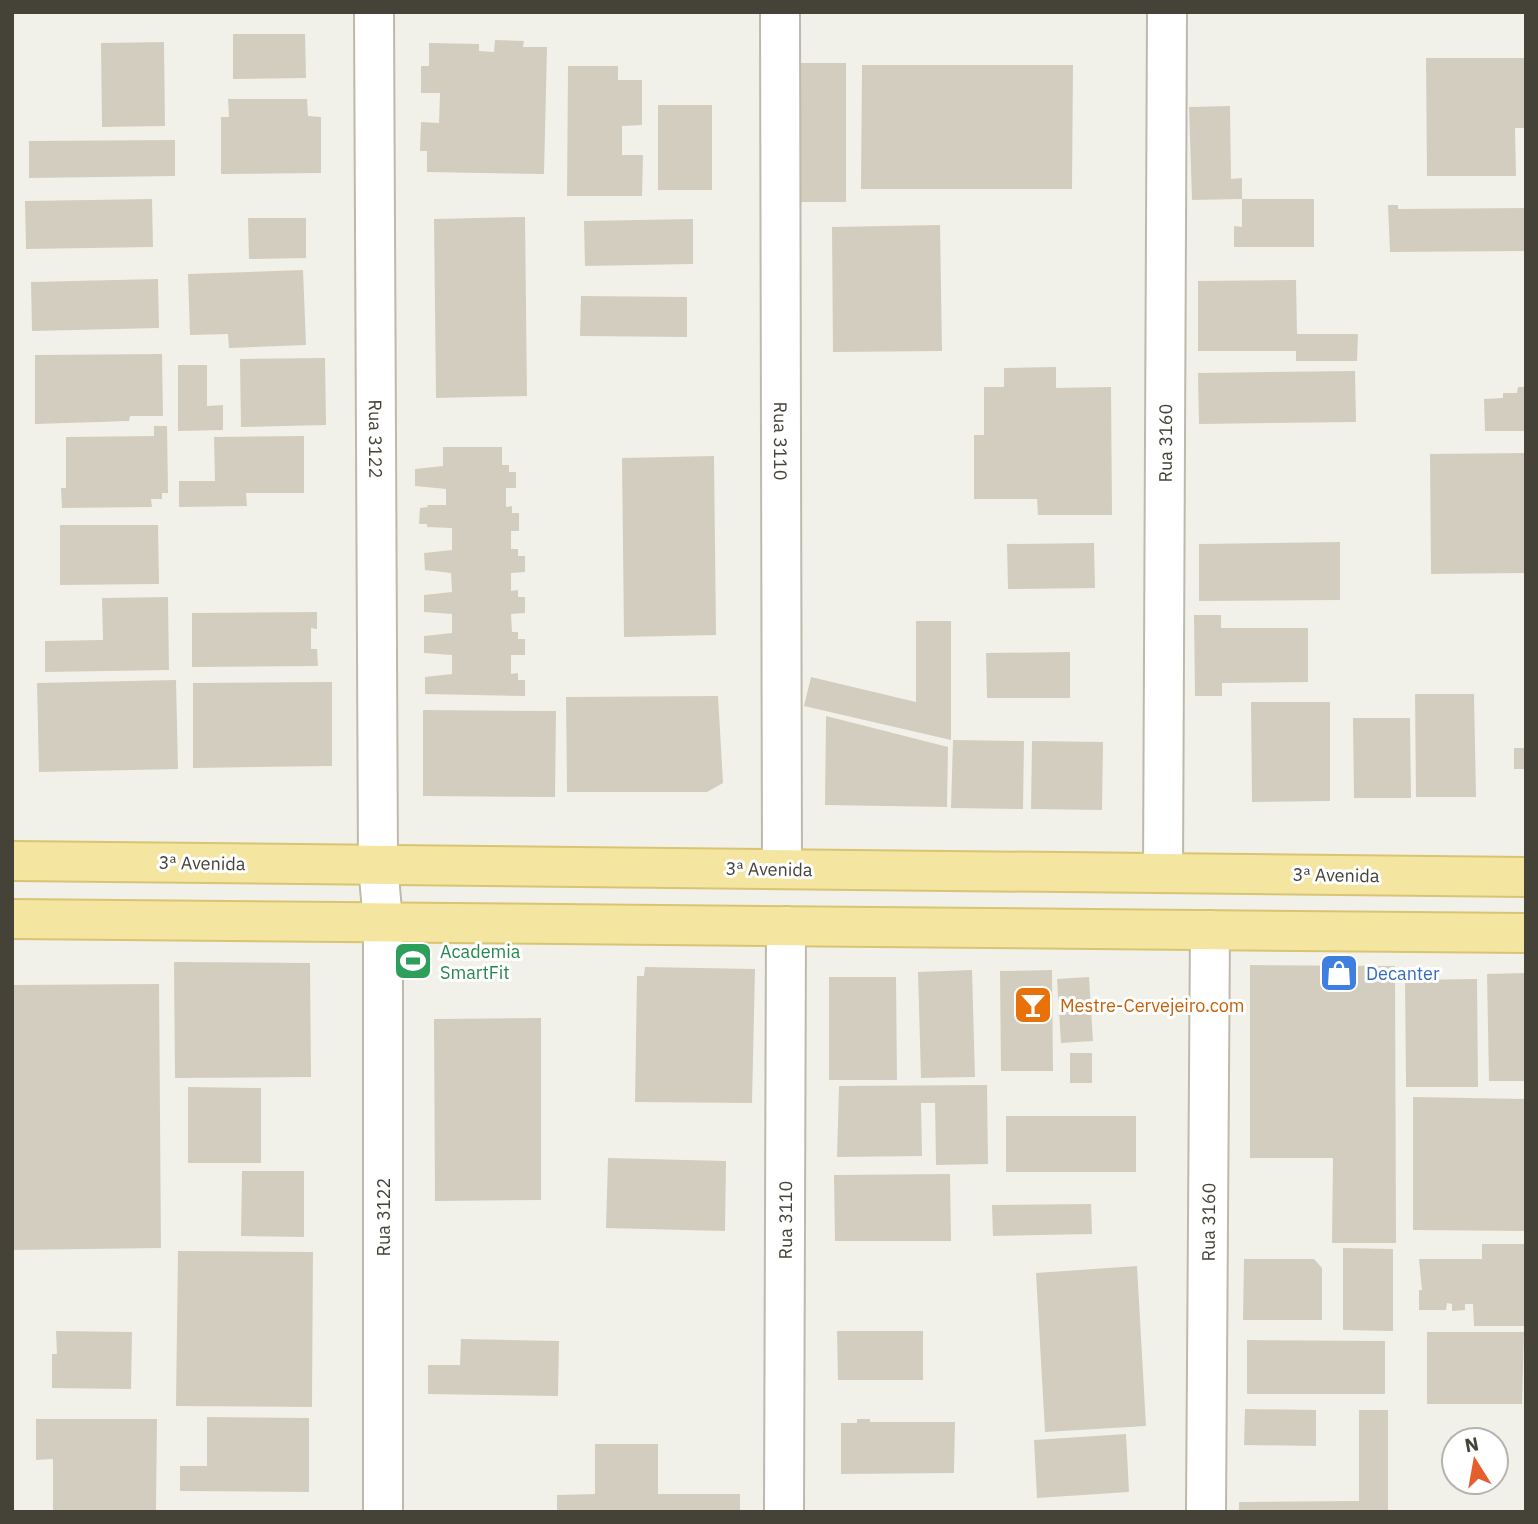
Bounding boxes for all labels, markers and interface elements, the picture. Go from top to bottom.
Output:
street label: Rua 3122 [364,399,388,478]
street label: Rua 3110 [769,402,793,480]
street label: Rua 3160 [1153,404,1177,483]
street label: 3ª Avenida [158,851,246,875]
street label: 3ª Avenida [725,857,813,881]
street label: 3ª Avenida [1292,863,1380,887]
sports icon: Academia SmartFit [392,940,434,982]
place label: Academia SmartFit [440,940,521,984]
shop icon: Decanter [1318,952,1360,994]
place label: Decanter [1366,962,1440,985]
bar icon: Mestre-Cervejeiro.com [1012,984,1054,1026]
place label: Mestre-Cervejeiro.com [1060,994,1245,1017]
street label: Rua 3122 [372,1178,395,1256]
street label: Rua 3110 [773,1181,797,1259]
street label: Rua 3160 [1196,1182,1220,1262]
north arrow [1440,1426,1510,1496]
text: N [1463,1431,1481,1457]

